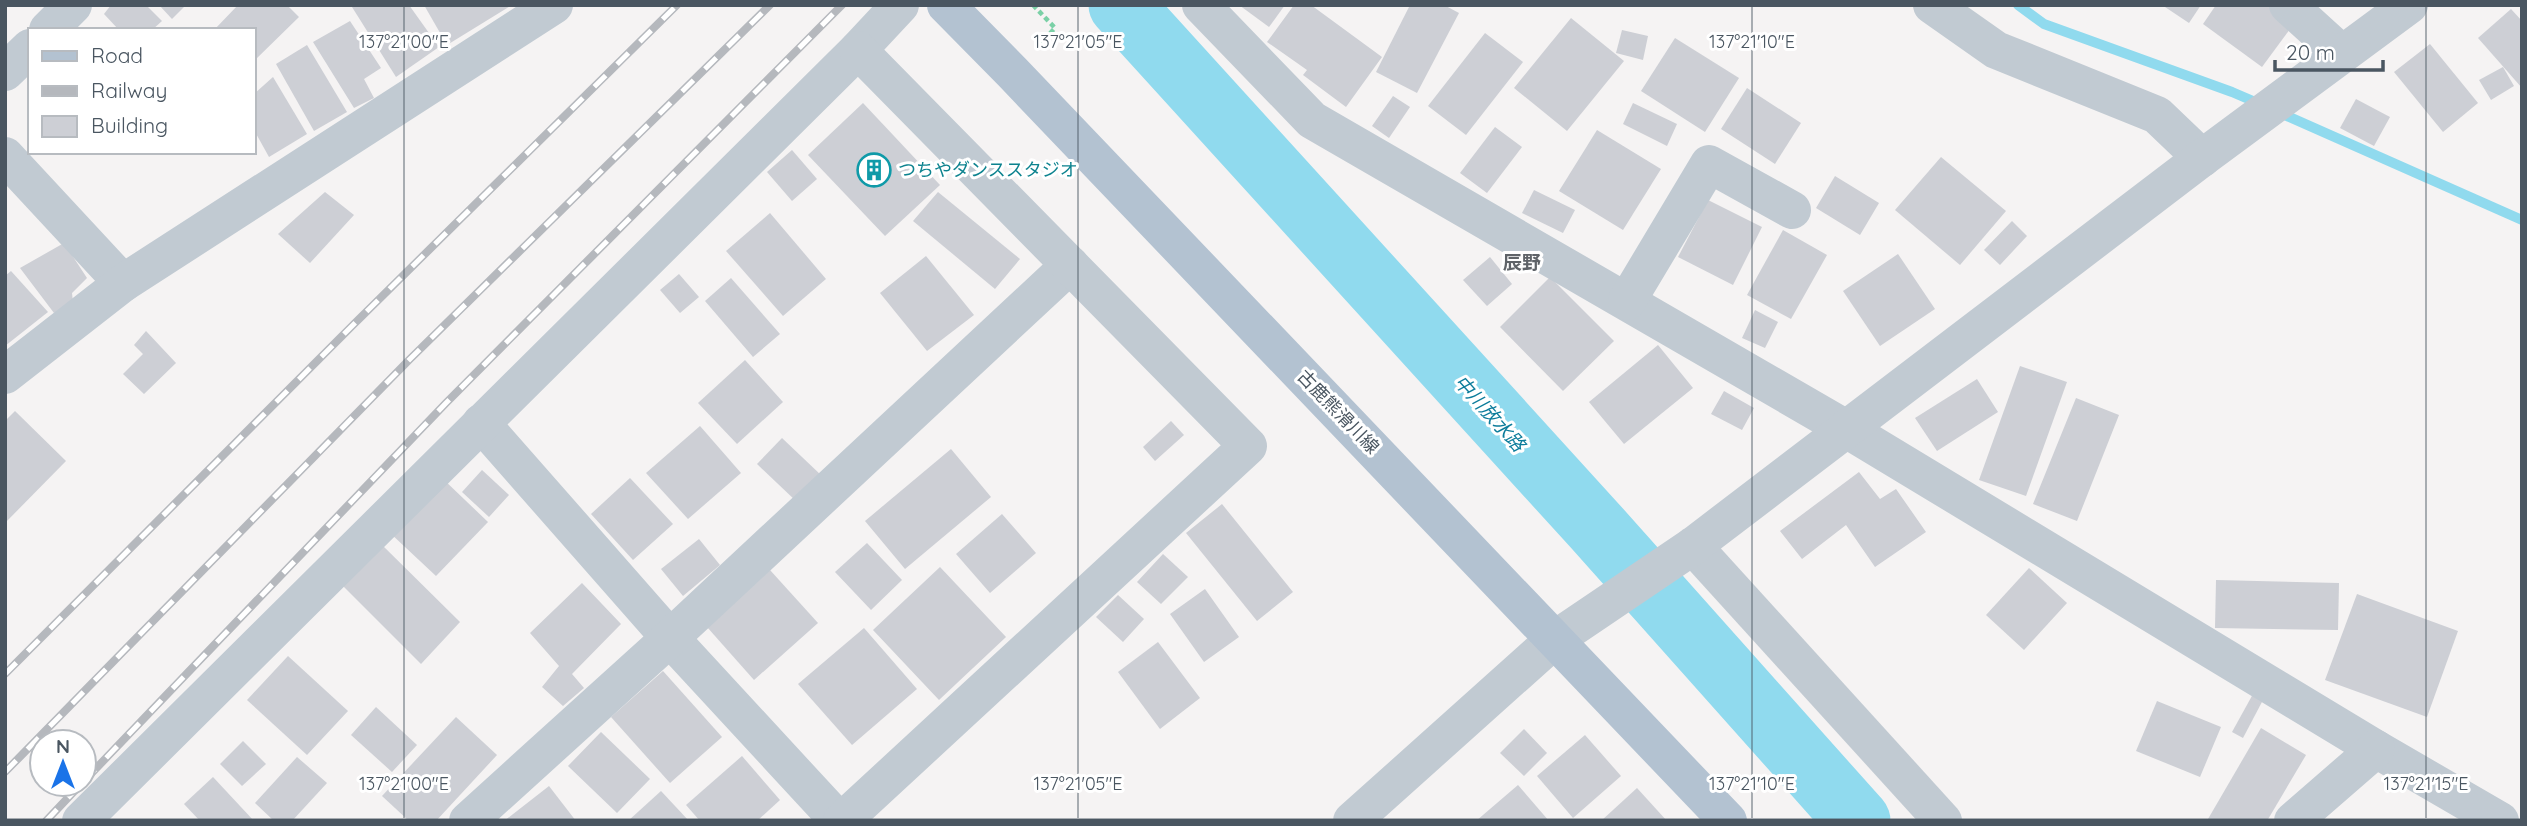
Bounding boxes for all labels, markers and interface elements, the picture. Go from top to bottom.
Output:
legend [28,28,256,154]
scale bar [2275,28,2384,72]
text: 137°21'00"E [359,30,449,53]
text: 137°21'05"E [1033,30,1123,53]
text: 137°21'10"E [1709,30,1795,53]
text: 20 m [2286,39,2335,65]
text: Road [91,42,143,68]
text: Railway [91,77,167,103]
text: Building [91,112,168,138]
building icon: つちやダンススタジオ [855,151,893,189]
place label: つちやダンススタジオ [898,158,1078,181]
district label: 辰野 [1503,250,1541,274]
street label: 古鹿熊滑川線 [1293,365,1384,458]
water label: 中川放水路 [1449,370,1532,458]
north arrow [28,728,98,798]
text: N [56,734,70,758]
text: 137°21'00"E [359,772,449,795]
text: 137°21'05"E [1033,772,1123,795]
text: 137°21'10"E [1709,772,1795,795]
text: 137°21'15"E [2384,772,2469,795]

